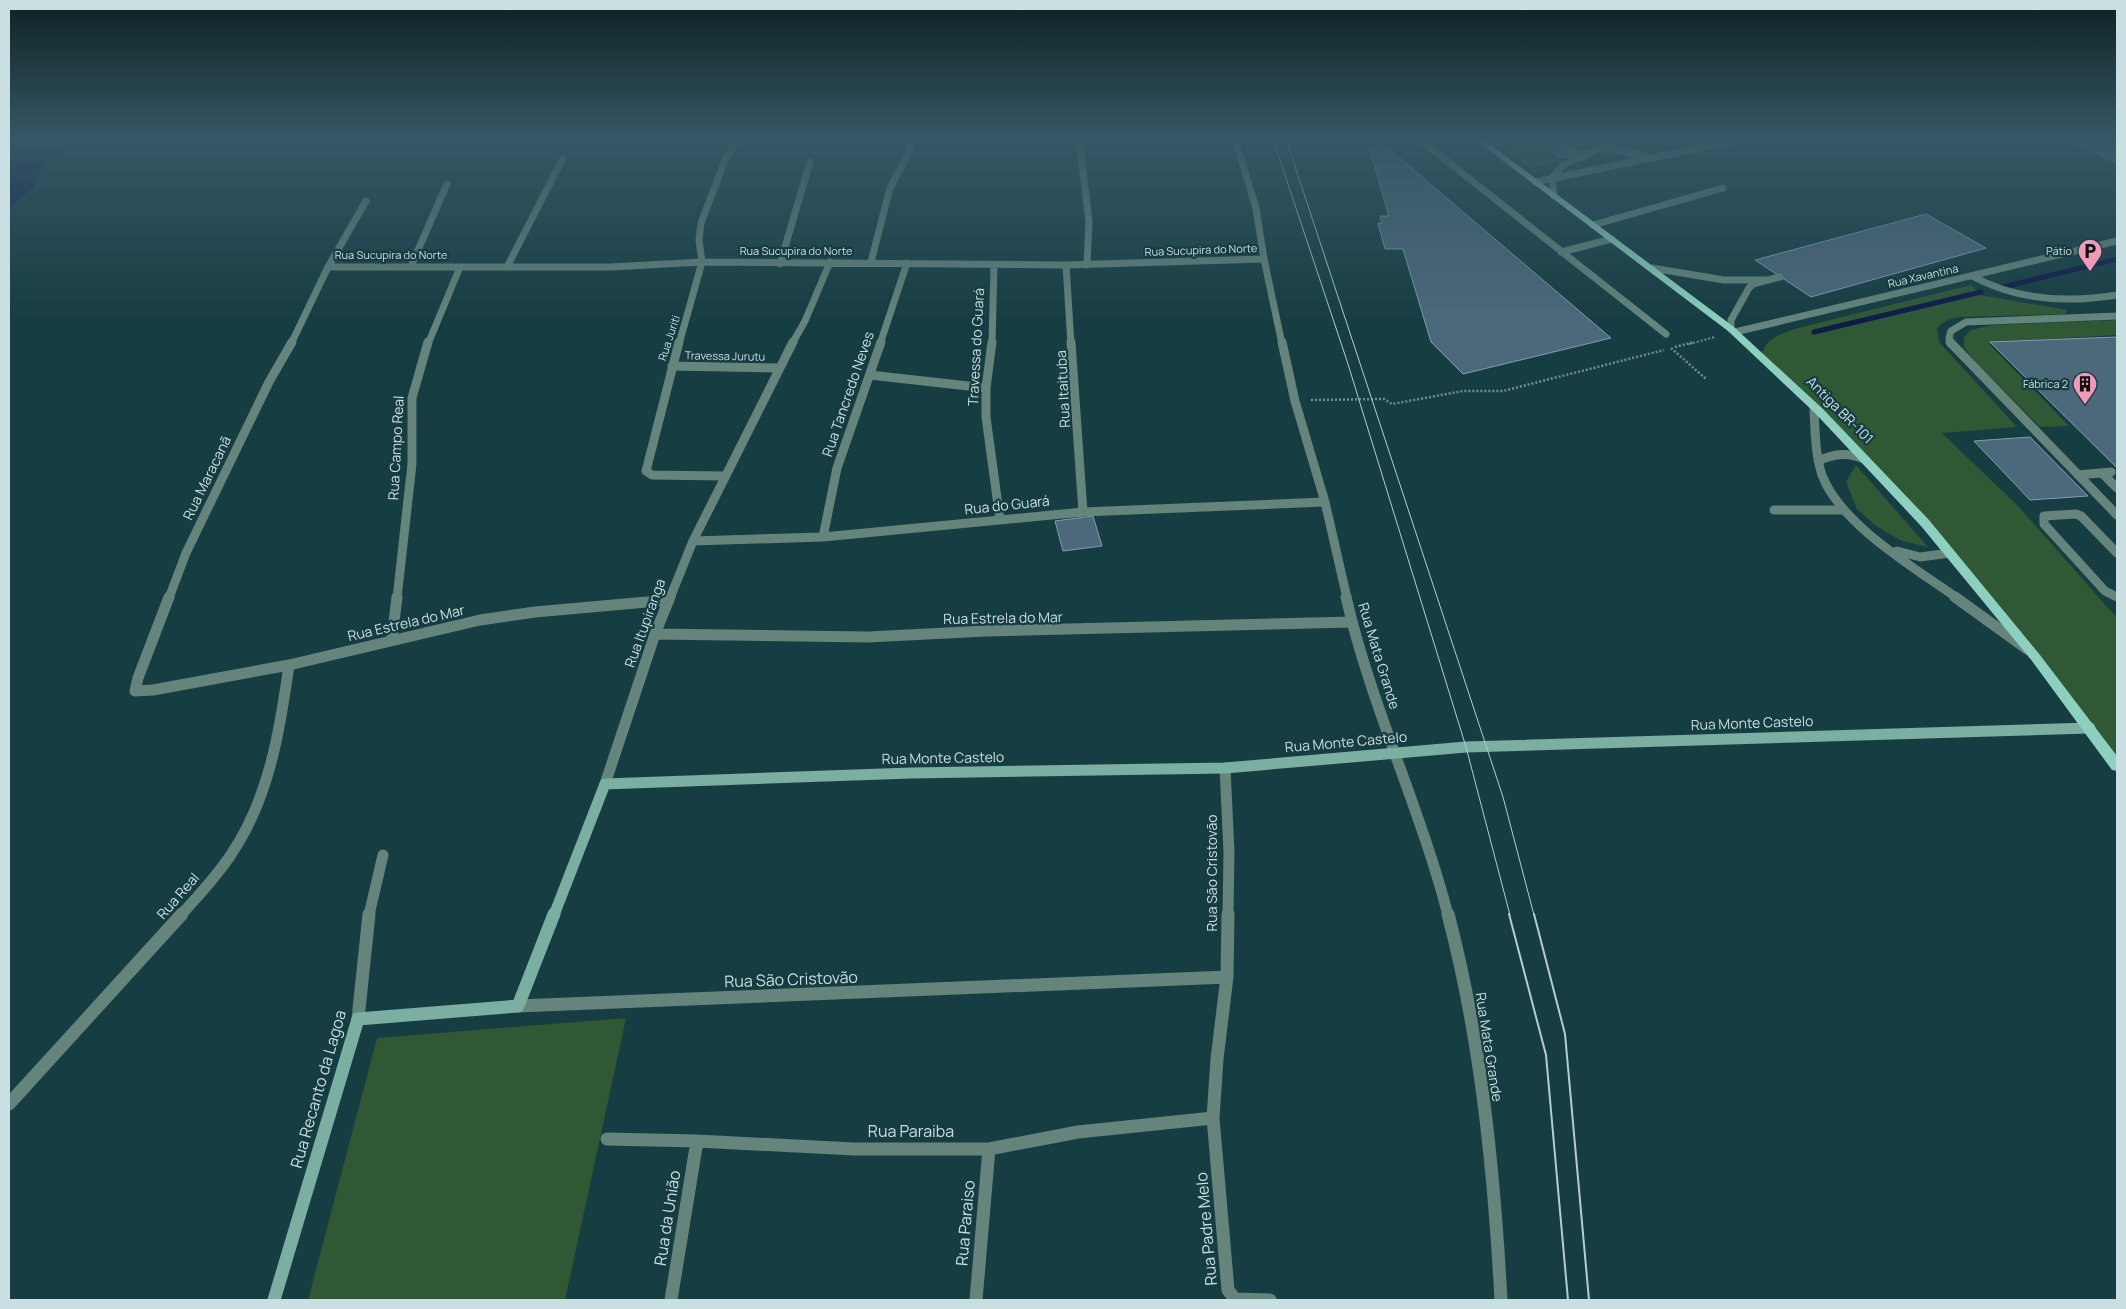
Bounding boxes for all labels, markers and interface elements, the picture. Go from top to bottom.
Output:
parking icon: Pátio [2077,238,2103,272]
street label: Rua Sucupira do Norte [1144,240,1258,259]
street label: Rua Sucupira do Norte [740,243,853,258]
place label: Pátio [2046,243,2072,258]
street label: Rua Sucupira do Norte [335,247,448,262]
street label: Rua Xavantina [1886,260,1960,291]
street label: Travessa do Guará [963,288,988,406]
street label: Rua Juriti [654,313,683,362]
street label: Rua Tancredo Neves [817,329,878,459]
street label: Travessa Jurutu [685,347,765,364]
street label: Rua Itaituba [1051,350,1074,428]
building icon: Fábrica 2 [2072,371,2098,405]
street label: Antiga BR-101 [1803,372,1878,447]
place label: Fábrica 2 [2023,376,2068,391]
street label: Rua Campo Real [383,395,408,501]
street label: Rua Maracanã [178,433,235,523]
street label: Rua do Guará [963,491,1051,518]
street label: Rua Itupiranga [620,576,669,670]
street label: Rua Estrela do Mar [346,600,466,645]
street label: Rua Mata Grande [1354,600,1405,712]
street label: Rua Estrela do Mar [943,607,1063,628]
street label: Rua Monte Castelo [1690,711,1814,734]
street label: Rua Monte Castelo [1284,727,1408,756]
street label: Rua Monte Castelo [882,747,1004,768]
street label: Rua São Cristovão [1202,815,1221,931]
street label: Rua Real [152,868,203,923]
street label: Rua São Cristovão [724,966,858,992]
street label: Rua Mata Grande [1471,991,1508,1103]
street label: Rua Recanto da Lagoa [285,1007,351,1171]
street label: Rua Paraiba [868,1120,954,1142]
street label: Rua da União [649,1169,685,1267]
street label: Rua Padre Melo [1190,1172,1222,1286]
street label: Rua Paraiso [950,1179,980,1267]

